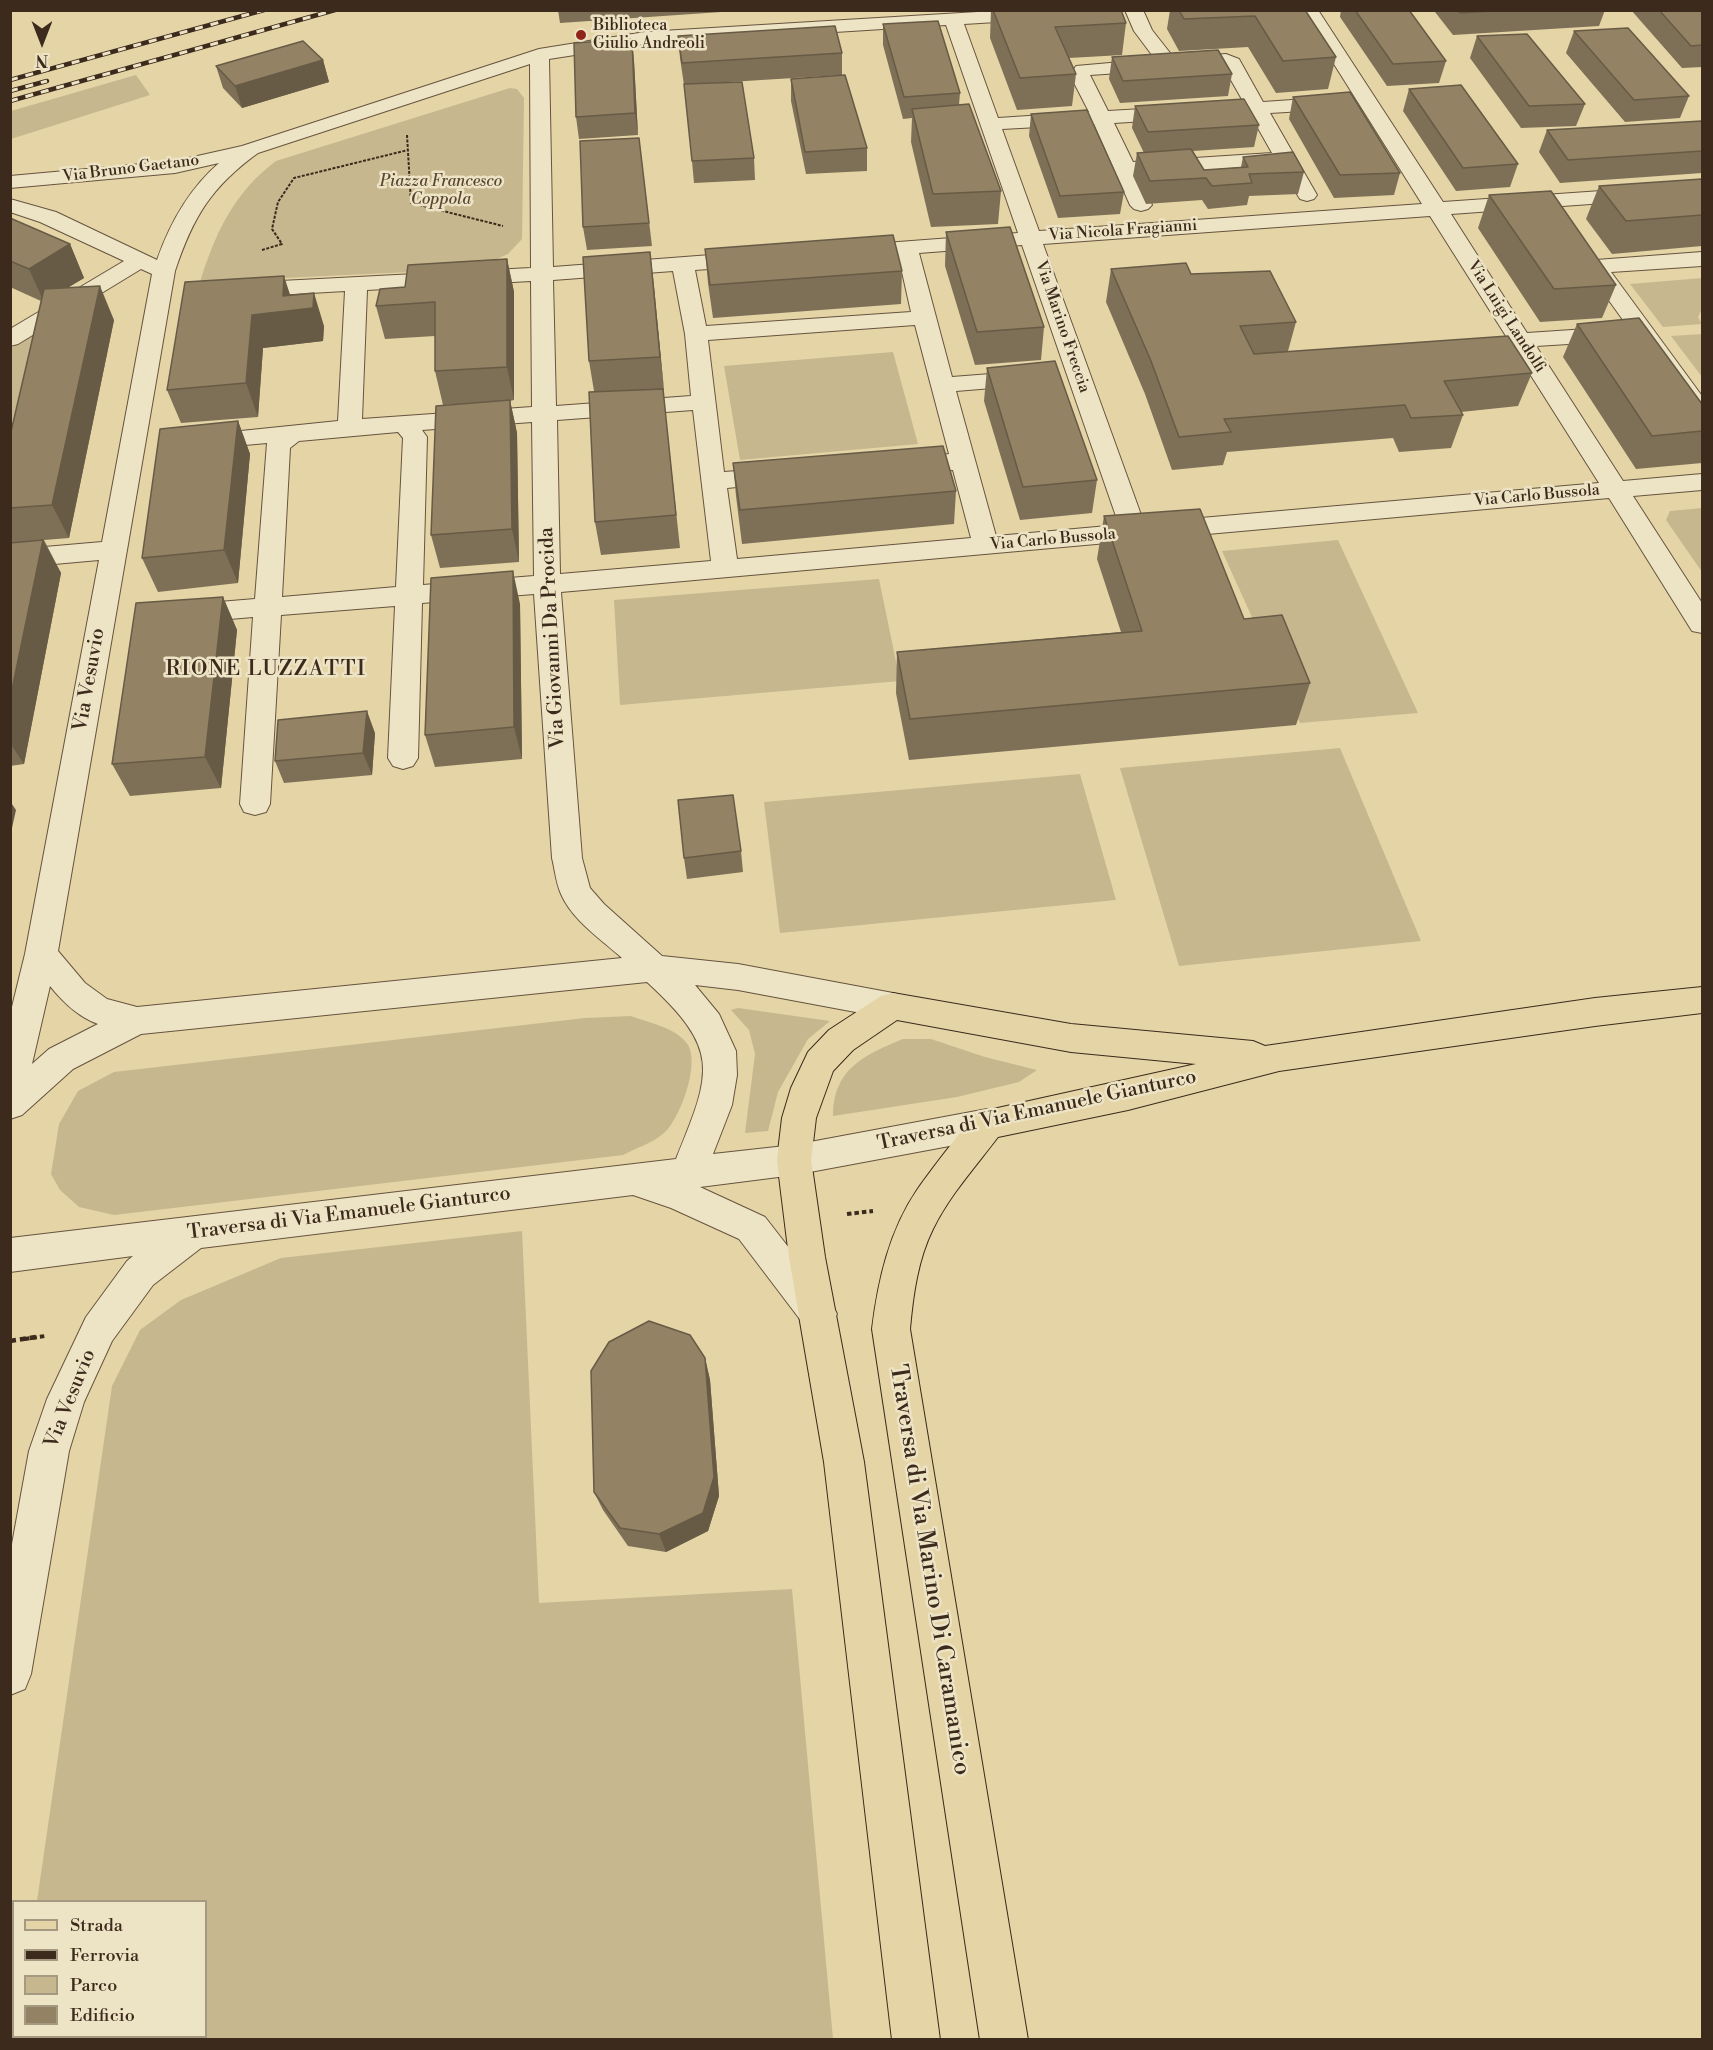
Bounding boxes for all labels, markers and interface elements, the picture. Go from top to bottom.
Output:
north arrow [12,12,72,72]
place label: Biblioteca Giulio Andreoli [593,16,705,54]
marker: Biblioteca Giulio Andreoli [574,28,588,42]
text: N [36,50,48,70]
street label: Via Bruno Gaetano [62,151,200,187]
park label: Piazza Francesco Coppola [380,172,502,210]
street label: Via Nicola Fragianni [1048,216,1198,246]
street label: Via Luigi Landolfi [1463,257,1549,377]
street label: Via Marino Freccia [1030,258,1094,396]
street label: Via Carlo Bussola [1473,481,1601,511]
street label: Via Carlo Bussola [989,525,1117,555]
street label: Via Giovanni Da Procida [535,527,571,749]
street label: Via Vesuvio [69,626,111,734]
district label: RIONE LUZZATTI [166,657,366,683]
street label: Traversa di Via Emanuele Gianturco [875,1065,1199,1157]
street label: Traversa di Via Emanuele Gianturco [186,1182,512,1246]
street label: Via Vesuvio [40,1346,102,1452]
street label: Traversa di Via Marino Di Caramanico [882,1363,976,1777]
legend [12,1900,207,2038]
text: Strada [70,1914,123,1937]
text: Ferrovia [70,1944,139,1967]
text: Parco [70,1974,117,1997]
text: Edificio [70,2004,135,2027]

